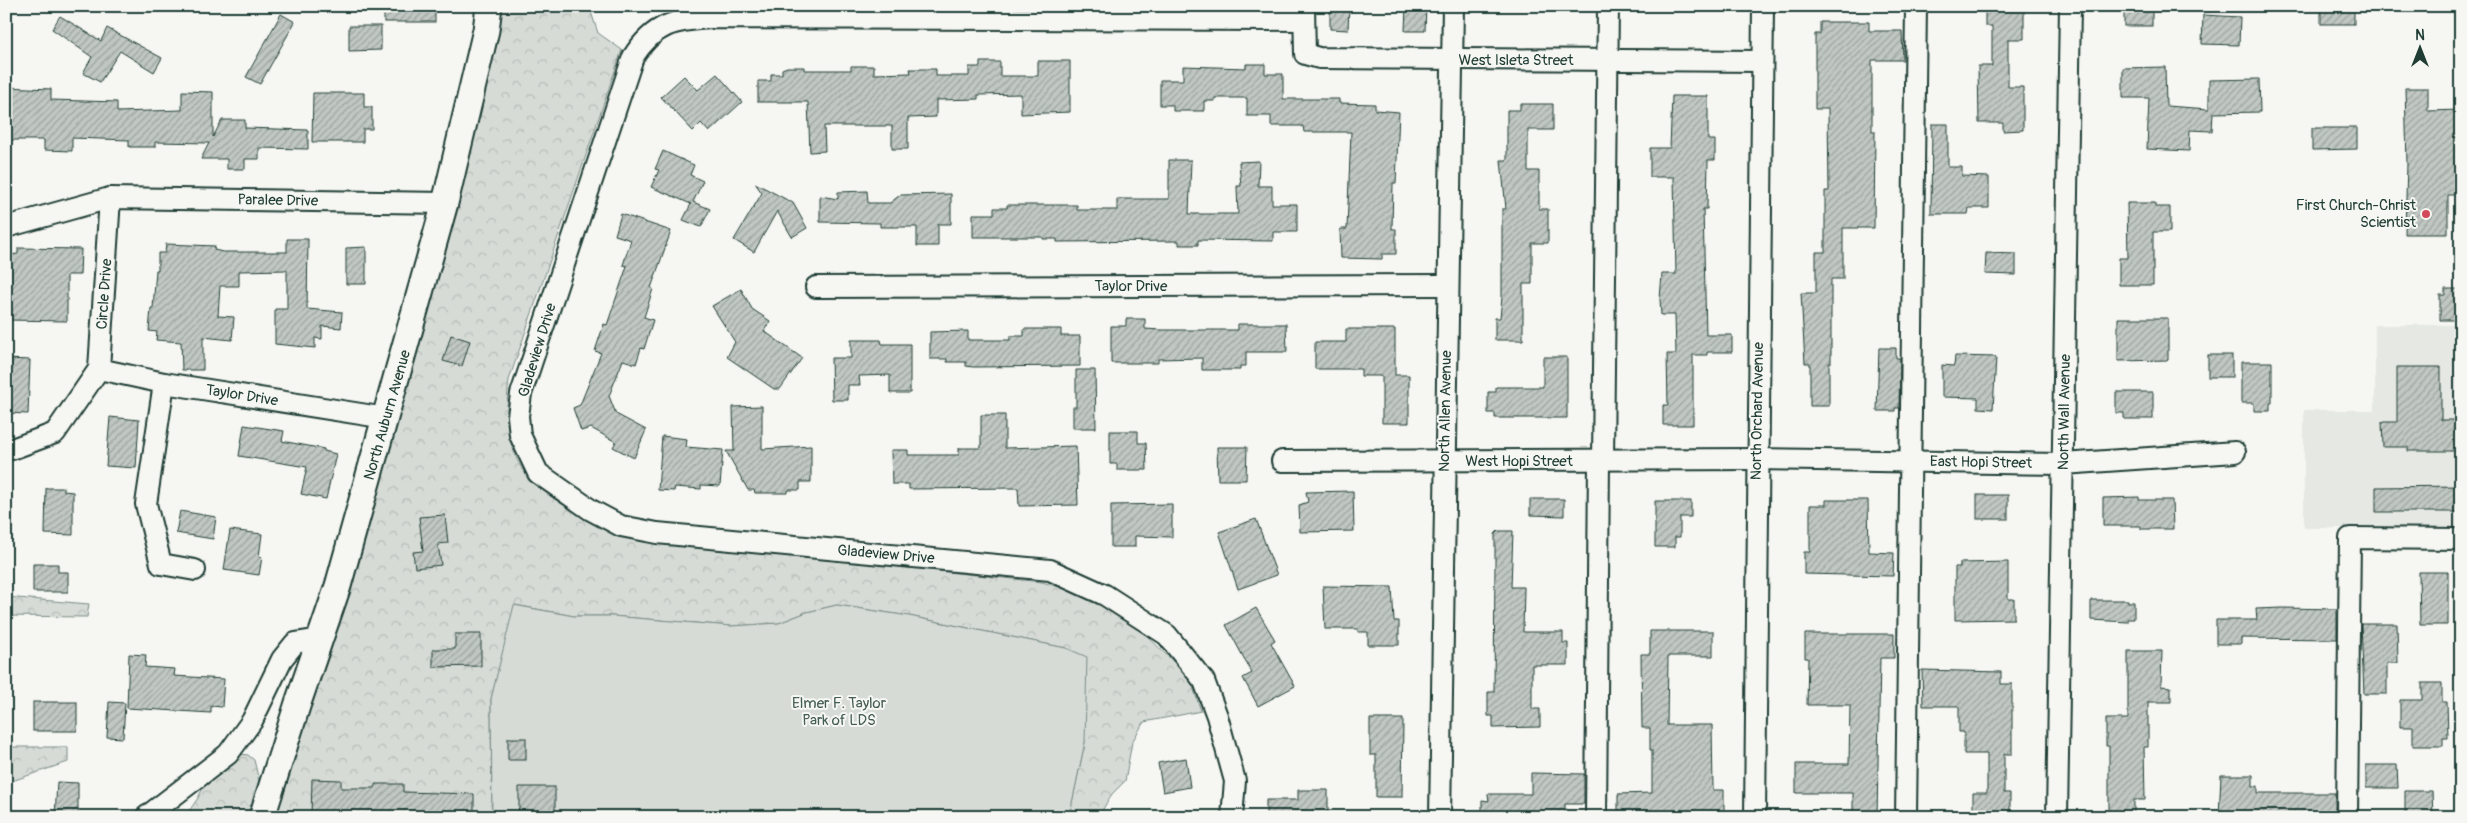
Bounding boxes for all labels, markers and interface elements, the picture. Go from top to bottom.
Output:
north arrow [2394,22,2444,72]
text: N [2415,27,2425,44]
street label: West Isleta Street [1458,51,1574,70]
street label: Paralee Drive [238,190,319,211]
place label: First Church-Christ Scientist [2296,196,2417,232]
marker: First Church-Christ Scientist [2420,208,2432,220]
street label: Circle Drive [93,257,116,330]
street label: Taylor Drive [1094,277,1168,296]
street label: Gladeview Drive [514,300,561,400]
street label: North Orchard Avenue [1747,341,1768,480]
street label: North Auburn Avenue [360,347,415,482]
street label: North Allen Avenue [1435,349,1456,472]
street label: North Wall Avenue [2054,353,2075,470]
street label: Taylor Drive [204,380,280,411]
street label: West Hopi Street [1465,452,1574,471]
street label: East Hopi Street [1930,452,2033,473]
street label: Gladeview Drive [837,541,936,568]
park label: Elmer F. Taylor Park of LDS [792,694,887,730]

